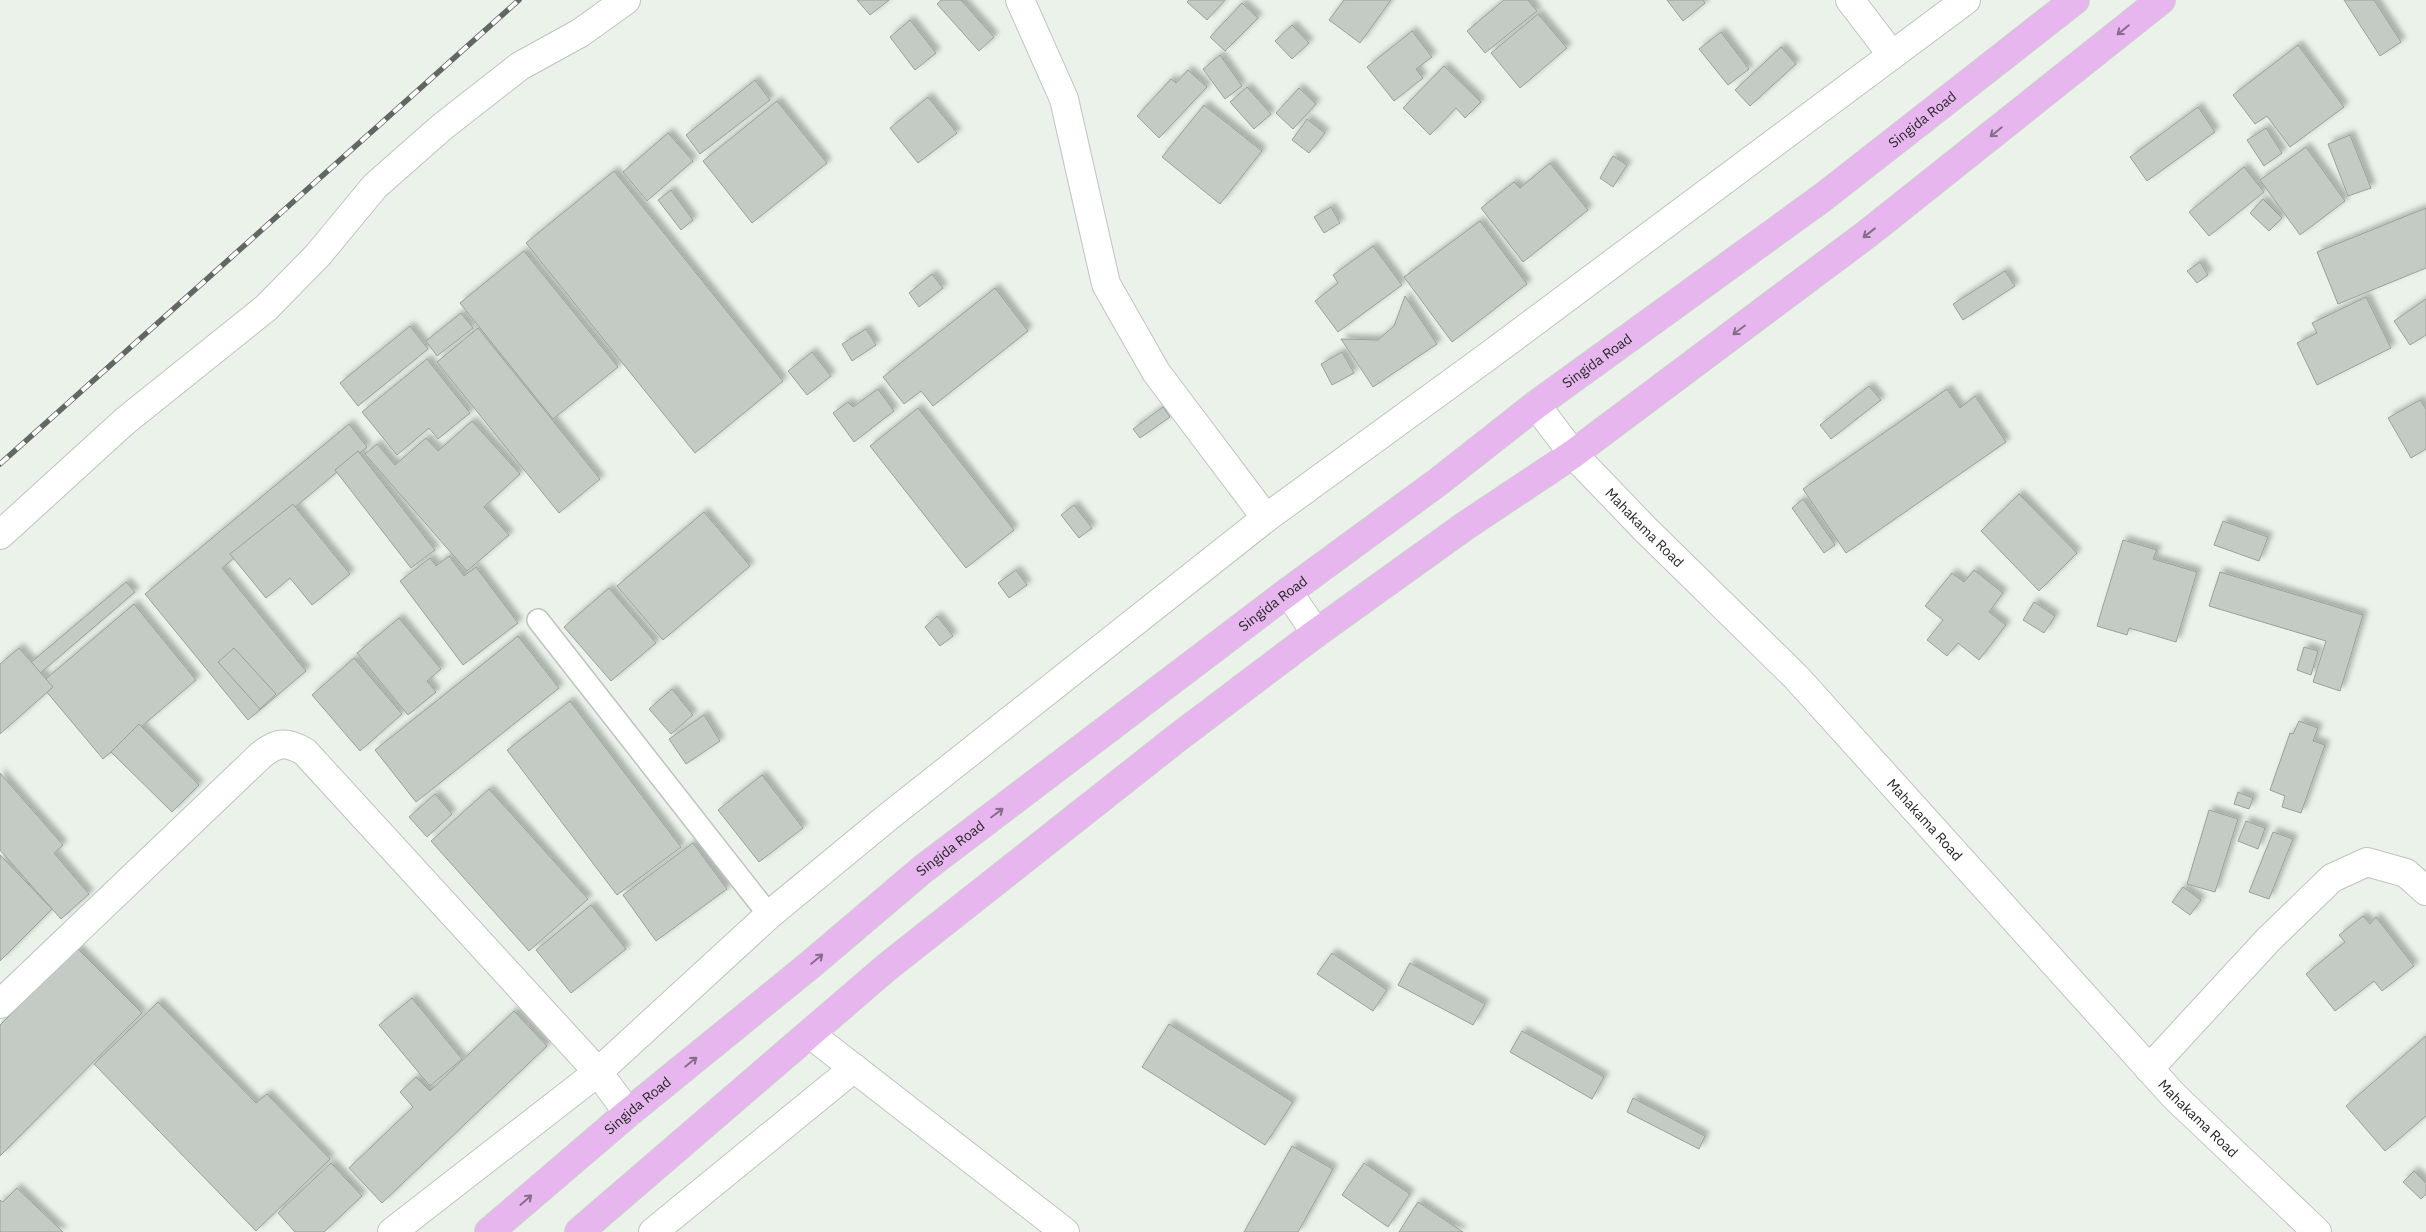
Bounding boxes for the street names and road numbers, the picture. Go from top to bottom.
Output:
street label: Singida Road [1885,87,1960,152]
street label: Singida Road [1559,330,1635,392]
street label: Mahakama Road [1601,484,1688,571]
street label: Singida Road [1235,572,1311,635]
street label: Mahakama Road [1883,775,1966,864]
street label: Singida Road [912,817,988,880]
street label: Singida Road [600,1073,675,1139]
street label: Mahakama Road [2154,1076,2242,1161]

